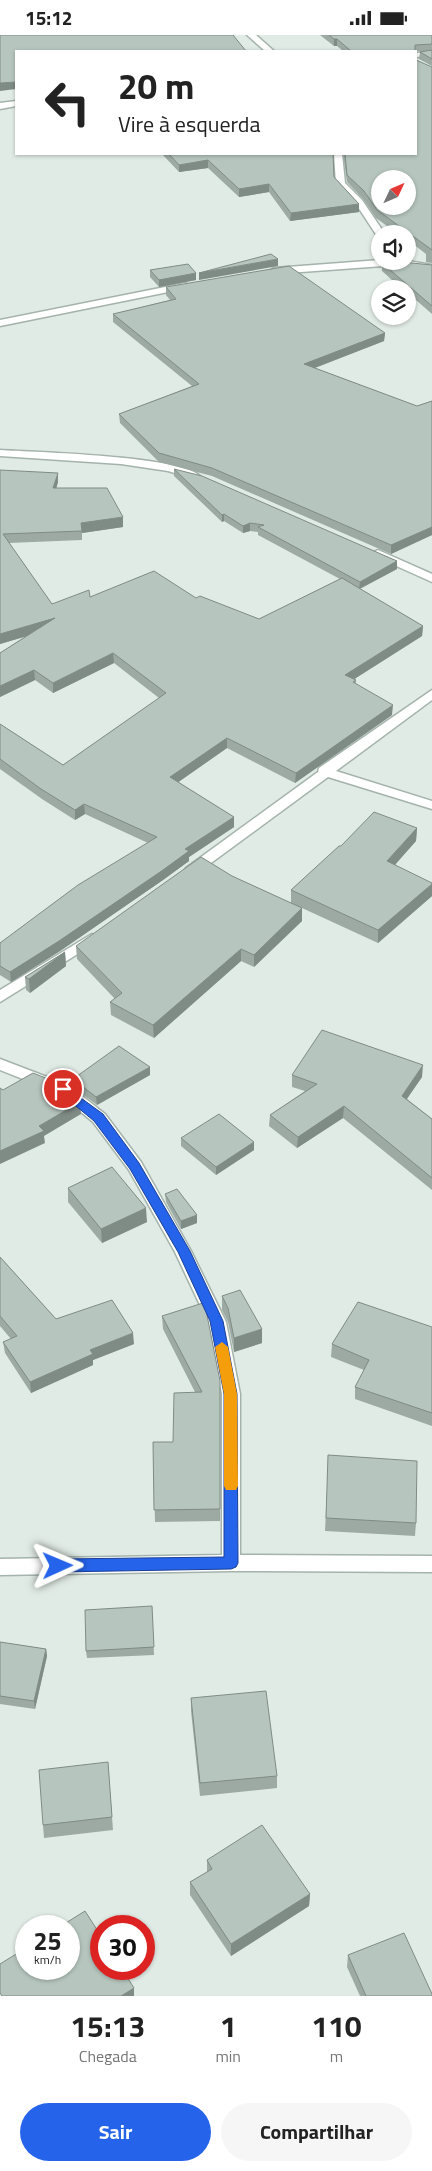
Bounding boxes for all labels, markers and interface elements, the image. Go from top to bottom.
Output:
text: 15:12 [25,3,72,32]
text: 20 m [118,59,194,113]
icon: left [35,70,100,135]
text: Vire à esquerda [118,107,261,141]
north arrow [371,170,416,215]
map controls [371,170,416,325]
button: sound [371,225,416,270]
button: layers [371,280,416,325]
pin [42,1068,84,1110]
icon: arrive [49,1075,77,1103]
position arrow [31,1539,83,1591]
speed limit sign: 30 [90,1915,155,1980]
text: 25 [33,1922,62,1960]
text: km/h [34,1950,61,1969]
text: 15:13 [70,2003,145,2049]
text: 1 [220,2003,237,2049]
text: 110 [311,2003,362,2049]
text: Chegada [79,2044,137,2068]
text: min [215,2044,241,2068]
text: m [330,2044,343,2068]
button: Sair [20,2103,211,2161]
button: Compartilhar [221,2103,412,2161]

